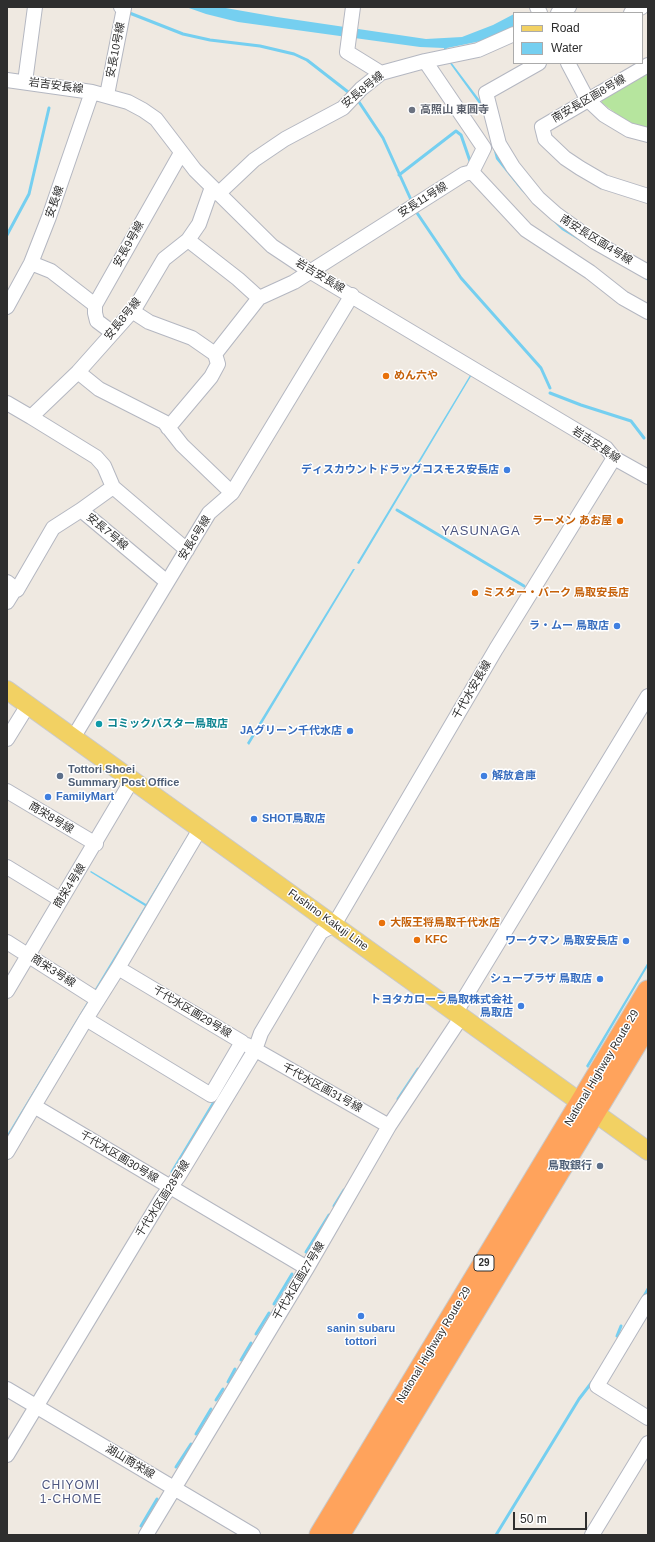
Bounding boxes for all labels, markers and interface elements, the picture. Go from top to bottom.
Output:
legend [513,12,643,64]
street label: 安長10号線 [104,21,128,79]
text: Road [551,21,580,35]
text: Water [551,41,583,55]
street label: 安長8号線 [339,69,387,111]
street label: 南安長区画8号線 [550,73,628,125]
street label: 岩吉安長線 [28,76,84,96]
place label: 高照山 東圓寺 [420,103,489,117]
marker: 高照山 東圓寺 [407,105,417,115]
street label: 安長11号線 [396,180,450,220]
street label: 安長線 [43,184,67,220]
street label: 南安長区画4号線 [557,212,635,268]
street label: 安長9号線 [111,219,147,269]
street label: 岩吉安長線 [293,256,347,296]
street label: 安長8号線 [102,295,144,343]
place label: めん六や [394,369,438,383]
marker: めん六や [381,371,391,381]
street label: 岩吉安長線 [570,424,622,466]
place label: ディスカウントドラッグコスモス安長店 [301,463,499,477]
marker: ディスカウントドラッグコスモス安長店 [502,465,512,475]
street label: 安長7号線 [84,511,130,553]
street label: 安長6号線 [176,513,214,563]
place label: ラーメン あお屋 [532,514,612,528]
marker: ラーメン あお屋 [615,516,625,526]
district label: YASUNAGA [441,523,521,539]
place label: ミスター・バーク 鳥取安長店 [483,586,629,600]
marker: ミスター・バーク 鳥取安長店 [470,588,480,598]
place label: ラ・ムー 鳥取店 [529,619,609,633]
marker: ラ・ムー 鳥取店 [612,621,622,631]
street label: 千代水安長線 [450,658,494,722]
place label: コミックバスター鳥取店 [107,717,228,731]
marker: コミックバスター鳥取店 [94,719,104,729]
place label: JAグリーン千代水店 [240,724,342,738]
marker: JAグリーン千代水店 [345,726,355,736]
place label: Tottori Shoei Summary Post Office [68,763,179,789]
place label: 解放倉庫 [492,769,536,783]
marker: Tottori Shoei Summary Post Office [55,771,65,781]
marker: 解放倉庫 [479,771,489,781]
place label: FamilyMart [56,790,114,804]
marker: FamilyMart [43,792,53,802]
street label: 商栄8号線 [26,799,76,837]
place label: SHOT鳥取店 [262,812,326,826]
marker: SHOT鳥取店 [249,814,259,824]
street label: 商栄4号線 [51,861,89,911]
street label: Fushino Kakuji Line [285,886,371,954]
place label: 大阪王将鳥取千代水店 [390,916,500,930]
marker: 大阪王将鳥取千代水店 [377,918,387,928]
place label: KFC [425,933,448,947]
place label: ワークマン 鳥取安長店 [505,934,618,948]
marker: KFC [412,935,422,945]
marker: ワークマン 鳥取安長店 [621,936,631,946]
street label: 商栄3号線 [28,952,78,990]
place label: シュープラザ 鳥取店 [490,972,592,986]
marker: シュープラザ 鳥取店 [595,974,605,984]
street label: 千代水区画29号線 [150,983,234,1041]
place label: トヨタカローラ鳥取株式会社 鳥取店 [370,993,513,1019]
marker: トヨタカローラ鳥取株式会社 鳥取店 [516,1001,526,1011]
street label: National Highway Route 29 [562,1007,642,1129]
street label: 千代水区画31号線 [280,1061,364,1115]
street label: 千代水区画30号線 [77,1128,161,1186]
street label: 千代水区画28号線 [133,1158,193,1240]
place label: 鳥取銀行 [548,1159,592,1173]
marker: 鳥取銀行 [595,1161,605,1171]
street label: 千代水区画27号線 [270,1239,328,1323]
road number: 29 [474,1255,494,1271]
street label: National Highway Route 29 [394,1284,474,1406]
marker: sanin subaru tottori [356,1311,366,1321]
place label: sanin subaru tottori [327,1322,395,1348]
street label: 湖山商栄線 [103,1442,157,1482]
district label: CHIYOMI 1-CHOME [40,1479,102,1507]
scale bar [515,1504,589,1530]
text: 50 m [520,1512,547,1526]

